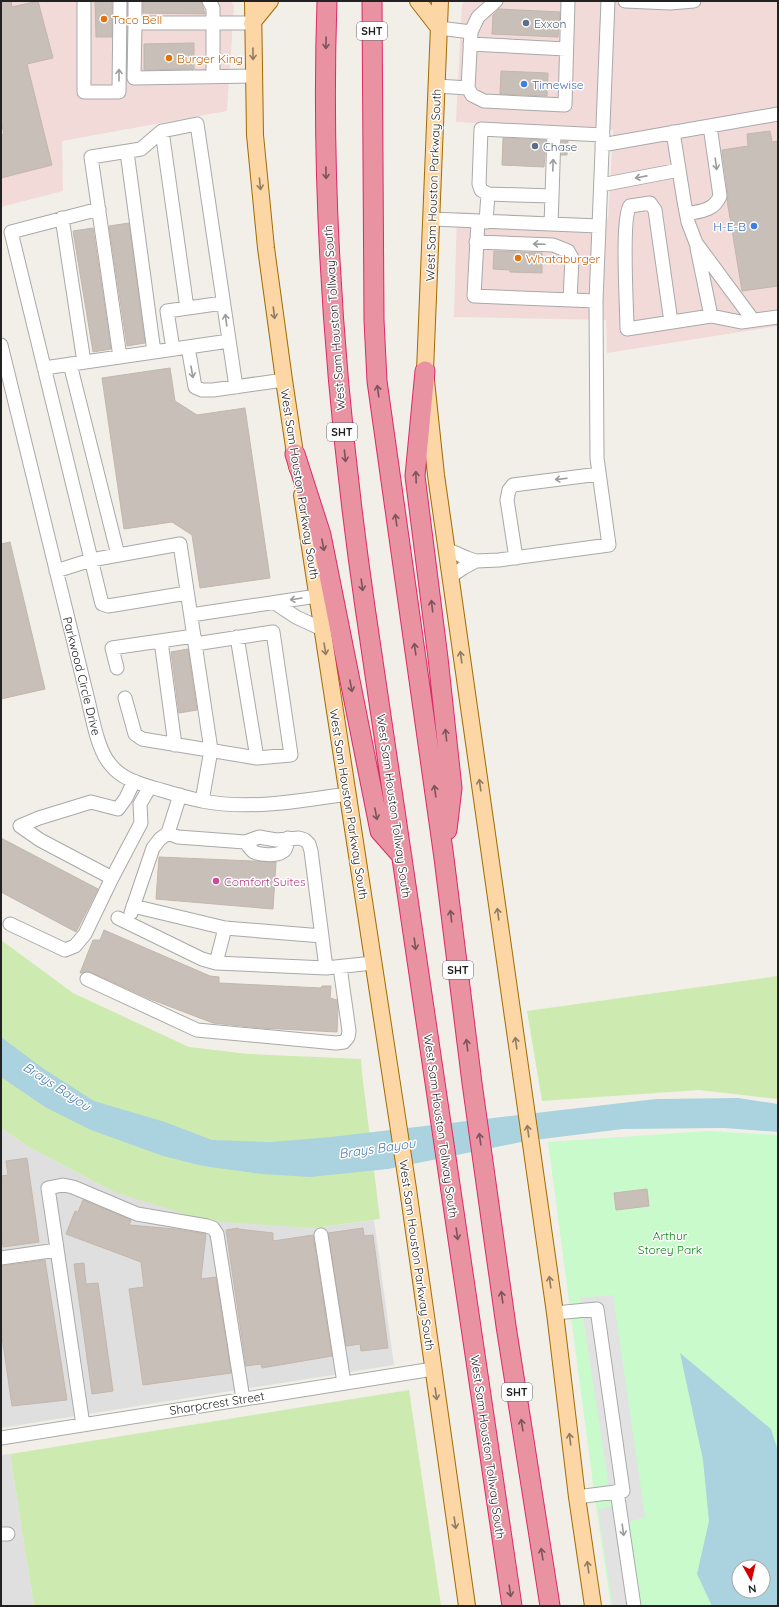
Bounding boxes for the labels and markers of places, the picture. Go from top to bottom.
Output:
place label: Taco Bell [112,12,162,27]
marker: Taco Bell [99,14,109,24]
place label: Exxon [534,16,566,31]
marker: Exxon [521,18,531,28]
place label: Burger King [177,51,243,66]
marker: Burger King [164,53,174,63]
place label: Timewise [532,77,584,92]
marker: Timewise [519,79,529,89]
place label: Chase [543,139,578,154]
marker: Chase [530,141,540,151]
place label: H-E-B [713,219,746,234]
marker: H-E-B [749,221,759,231]
place label: Whataburger [526,251,601,266]
marker: Whataburger [513,253,523,263]
place label: Comfort Suites [224,874,306,889]
marker: Comfort Suites [211,876,221,886]

